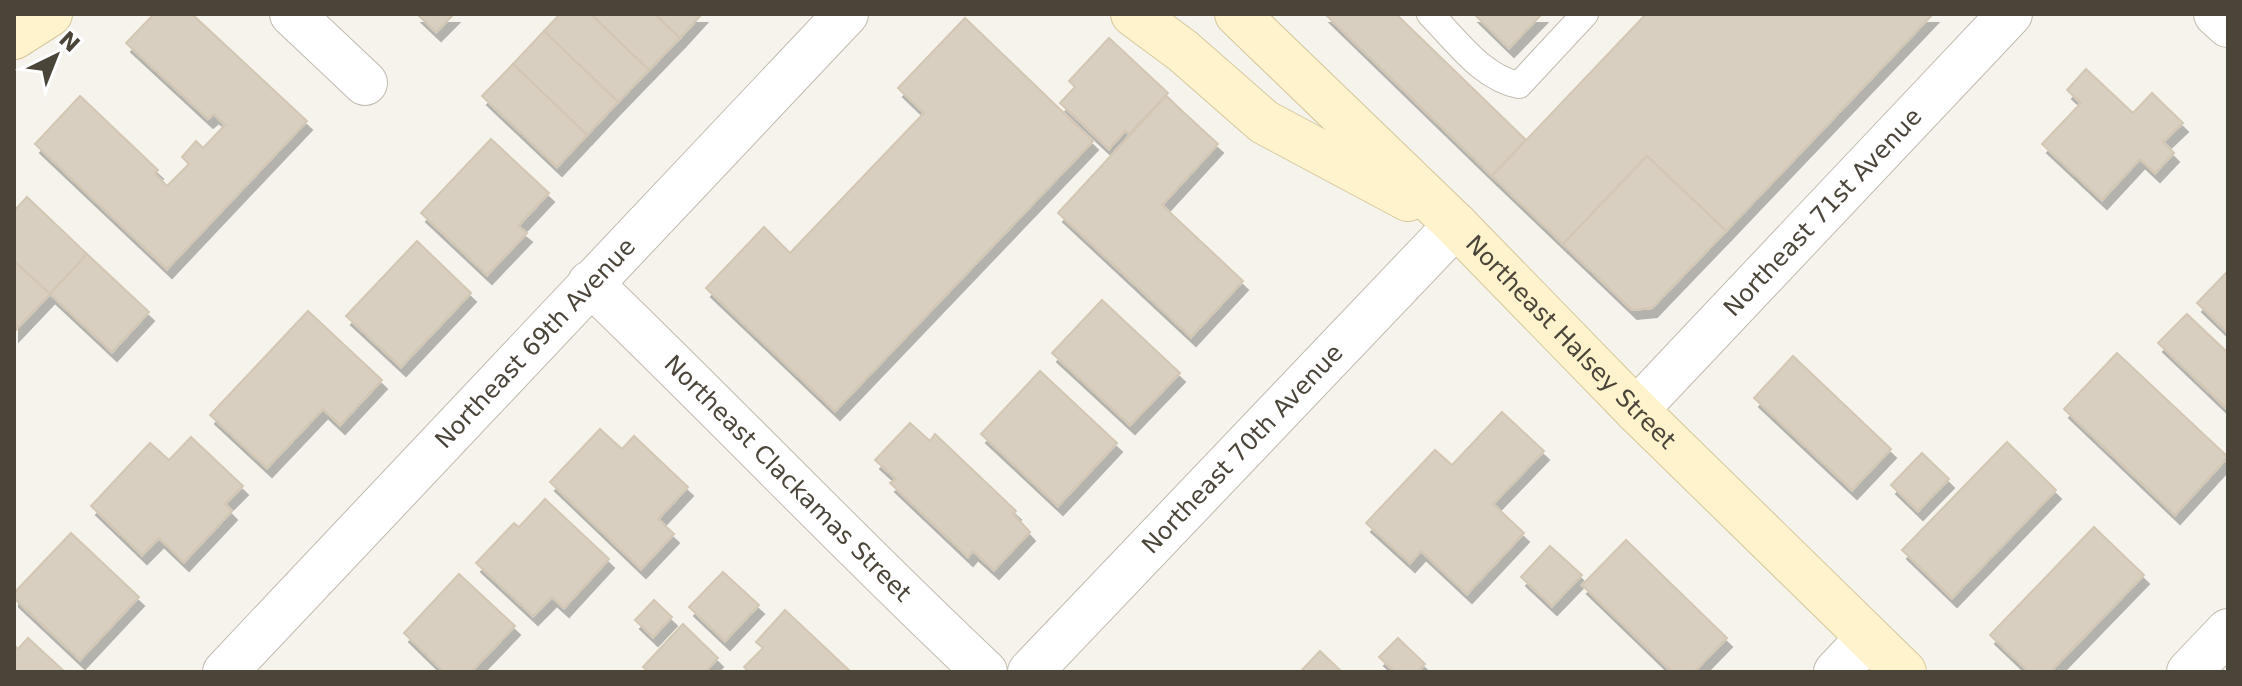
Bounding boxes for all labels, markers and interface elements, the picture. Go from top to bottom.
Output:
north arrow [16,16,96,96]
text: N [54,26,85,57]
street label: Northeast 71st Avenue [1718,102,1928,322]
street label: Northeast Halsey Street [1460,230,1681,455]
street label: Northeast 69th Avenue [430,232,641,454]
street label: Northeast 70th Avenue [1136,339,1349,559]
street label: Northeast Clackamas Street [658,350,917,607]

